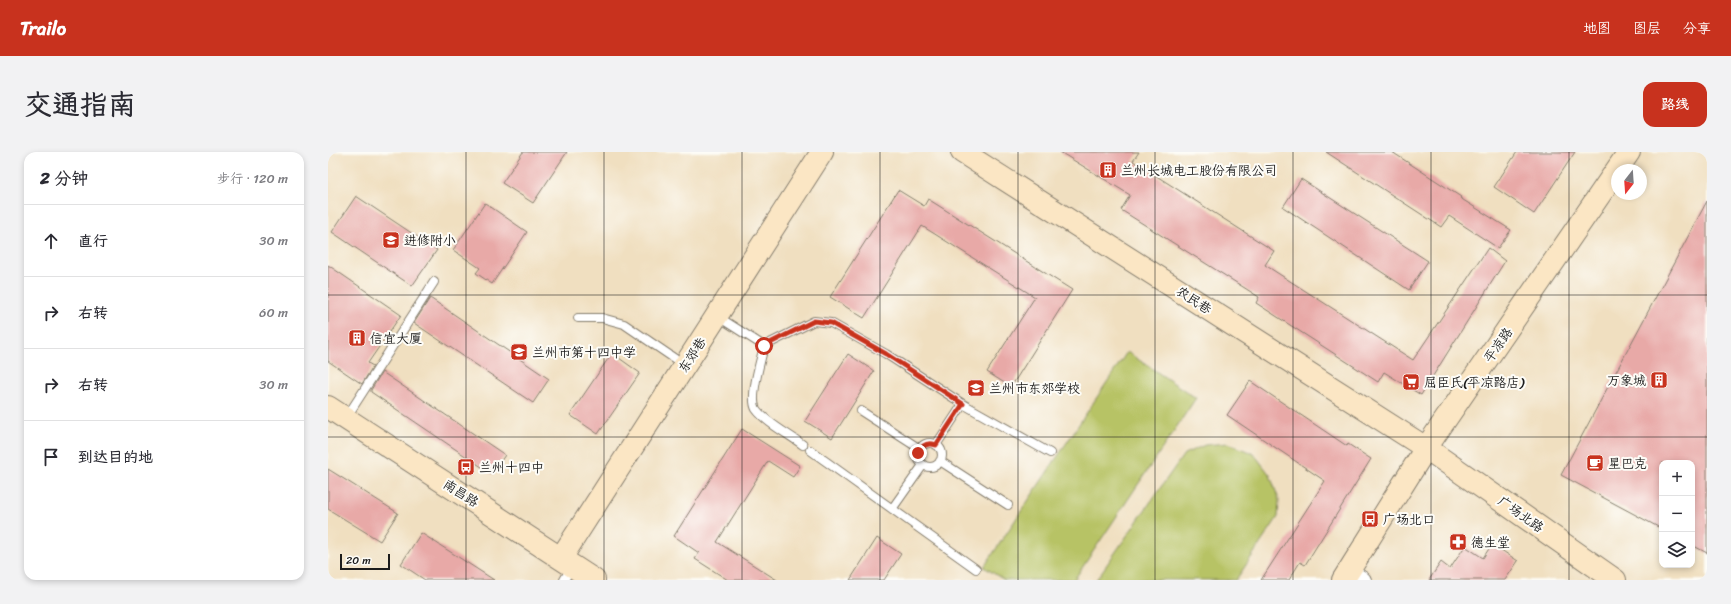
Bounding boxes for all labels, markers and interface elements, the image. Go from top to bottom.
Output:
text: Trailo [20,12,66,45]
text: 地图 [1583,16,1611,41]
text: 图层 [1633,16,1661,41]
text: 分享 [1683,16,1711,41]
text: 交通指南 [24,80,136,129]
button: 路线 [1643,82,1707,127]
place label: 兰州长城电工股份有限公司 [1121,159,1277,182]
building icon: 兰州长城电工股份有限公司 [1098,160,1118,180]
text: 2 分钟 [40,163,88,193]
north arrow [1611,164,1647,200]
text: 步行 · 120 m [217,167,288,190]
text: 直行 [78,228,108,254]
text: 30 m [259,229,288,252]
place label: 进修附小 [404,229,456,252]
icon: ahead [40,230,62,252]
school or university icon: 进修附小 [381,230,401,250]
street label: 农民巷 [1171,280,1217,320]
text: 右转 [78,300,108,326]
text: 60 m [259,301,288,324]
icon: right [40,302,62,324]
street label: 平凉路 [1477,322,1519,368]
place label: 信宜大厦 [370,327,422,350]
building icon: 信宜大厦 [347,328,367,348]
street label: 东郊巷 [672,332,712,378]
route start [755,337,773,355]
place label: 兰州市第十四中学 [532,341,636,364]
school or university icon: 兰州市第十四中学 [509,342,529,362]
place label: 万象城 [1607,369,1646,392]
building icon: 万象城 [1649,370,1669,390]
place label: 屈臣氏(平凉路店) [1424,371,1526,394]
text: 右转 [78,372,108,398]
supermarket icon: 屈臣氏(平凉路店) [1401,372,1421,392]
text: 30 m [259,373,288,396]
icon: right [40,374,62,396]
place label: 兰州市东郊学校 [989,377,1080,400]
school or university icon: 兰州市东郊学校 [966,378,986,398]
text: 到达目的地 [78,444,153,470]
route end [909,444,927,462]
icon: arrive [40,446,62,468]
place label: 星巴克 [1608,452,1647,475]
cafe icon: 星巴克 [1585,453,1605,473]
place label: 兰州十四中 [479,456,544,479]
bus stop icon: 兰州十四中 [456,457,476,477]
map controls [1659,460,1695,568]
button: + [1659,460,1695,496]
street label: 南昌路 [438,473,484,513]
street label: 广场北路 [1493,490,1549,538]
button: − [1659,496,1695,532]
place label: 广场北口 [1383,508,1435,531]
bus stop icon: 广场北口 [1360,509,1380,529]
place label: 德生堂 [1471,531,1510,554]
pharmacy icon: 德生堂 [1448,532,1468,552]
button: layers [1659,532,1695,568]
text: 20 m [346,551,371,570]
scale bar [340,552,390,571]

